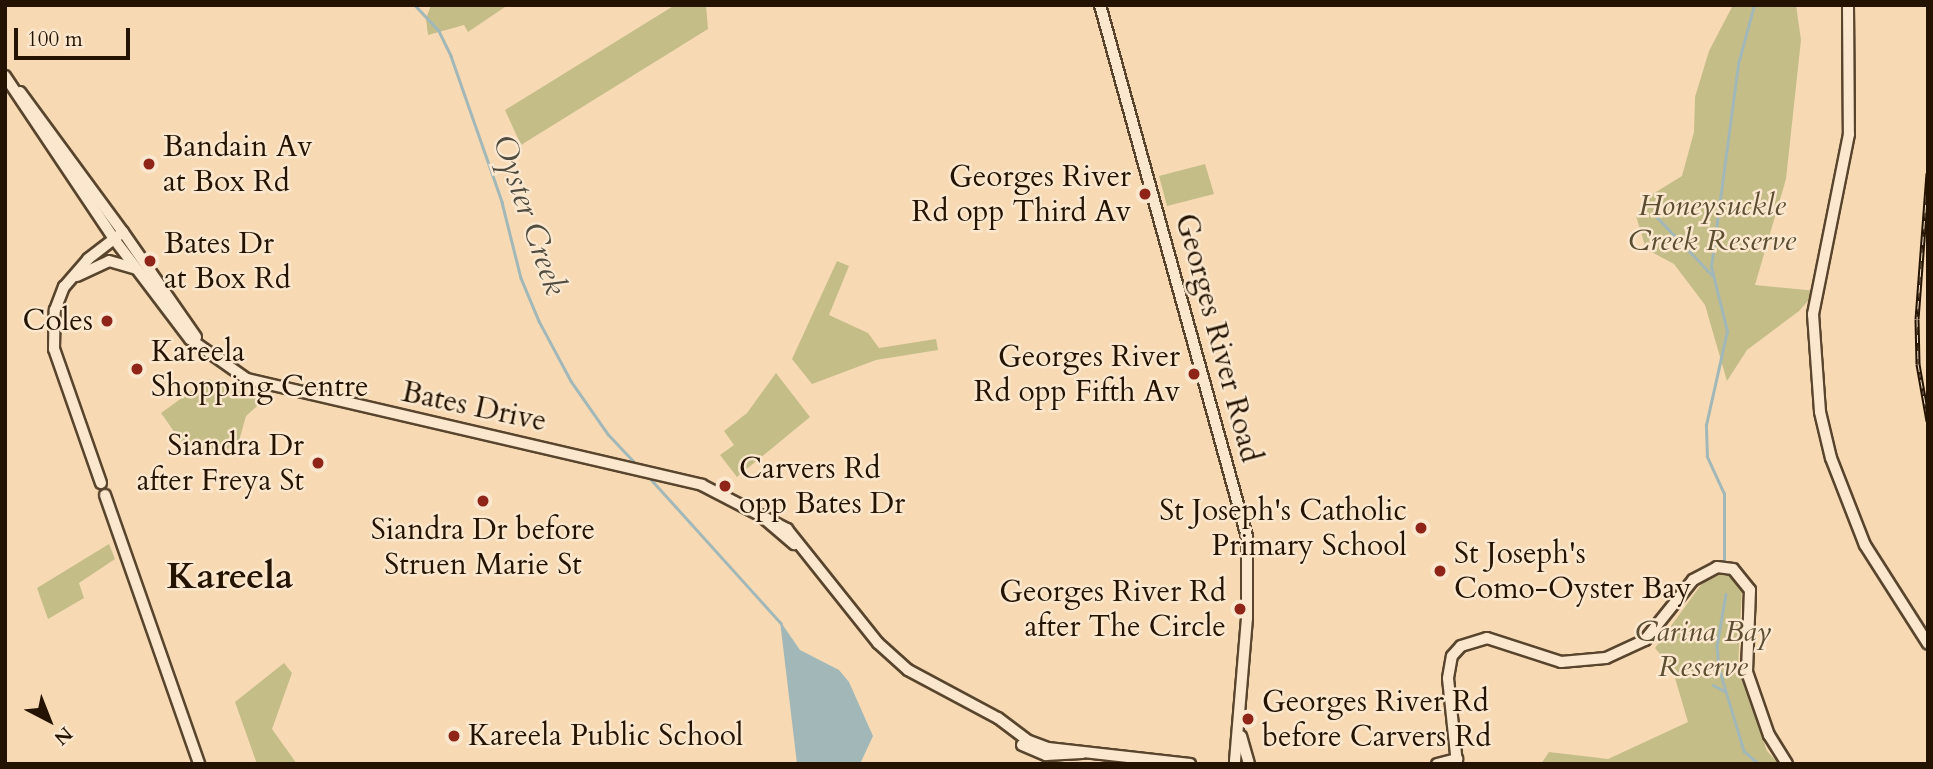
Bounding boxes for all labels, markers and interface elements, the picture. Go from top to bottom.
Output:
scale bar [18,14,133,58]
text: 100 m [27,25,83,54]
place label: Bandain Av at Box Rd [163,129,312,200]
water label: Oyster Creek [484,130,574,300]
marker: Bandain Av at Box Rd [141,156,157,172]
place label: Georges River Rd opp Third Av [912,159,1131,230]
marker: Georges River Rd opp Third Av [1137,186,1153,202]
park label: Honeysuckle Creek Reserve [1628,188,1796,258]
street label: Georges River Road [1167,210,1269,466]
place label: Bates Dr at Box Rd [164,226,291,296]
marker: Bates Dr at Box Rd [142,253,158,269]
place label: Coles [23,303,93,339]
marker: Coles [99,313,115,329]
place label: Kareela Shopping Centre [151,334,369,404]
place label: Georges River Rd opp Fifth Av [974,339,1180,410]
marker: Kareela Shopping Centre [129,361,145,377]
marker: Georges River Rd opp Fifth Av [1186,366,1202,382]
street label: Bates Drive [398,374,550,440]
place label: Siandra Dr after Freya St [137,428,304,498]
place label: Carvers Rd opp Bates Dr [739,451,905,522]
marker: Siandra Dr after Freya St [310,455,326,471]
marker: Carvers Rd opp Bates Dr [717,478,733,494]
marker: Siandra Dr before Struen Marie St [475,493,491,509]
place label: St Joseph's Catholic Primary School [1159,493,1407,564]
place label: Siandra Dr before Struen Marie St [371,512,595,582]
marker: St Joseph's Catholic Primary School [1413,520,1429,536]
place label: St Joseph's Como-Oyster Bay [1454,536,1691,606]
district label: Kareela [167,554,293,598]
marker: St Joseph's Como-Oyster Bay [1432,563,1448,579]
place label: Georges River Rd after The Circle [999,574,1226,644]
marker: Georges River Rd after The Circle [1232,601,1248,617]
park label: Carina Bay Reserve [1635,614,1771,684]
place label: Georges River Rd before Carvers Rd [1262,684,1491,754]
north arrow [14,685,84,755]
marker: Georges River Rd before Carvers Rd [1240,711,1256,727]
place label: Kareela Public School [468,718,743,754]
text: N [48,720,78,751]
marker: Kareela Public School [446,728,462,744]

